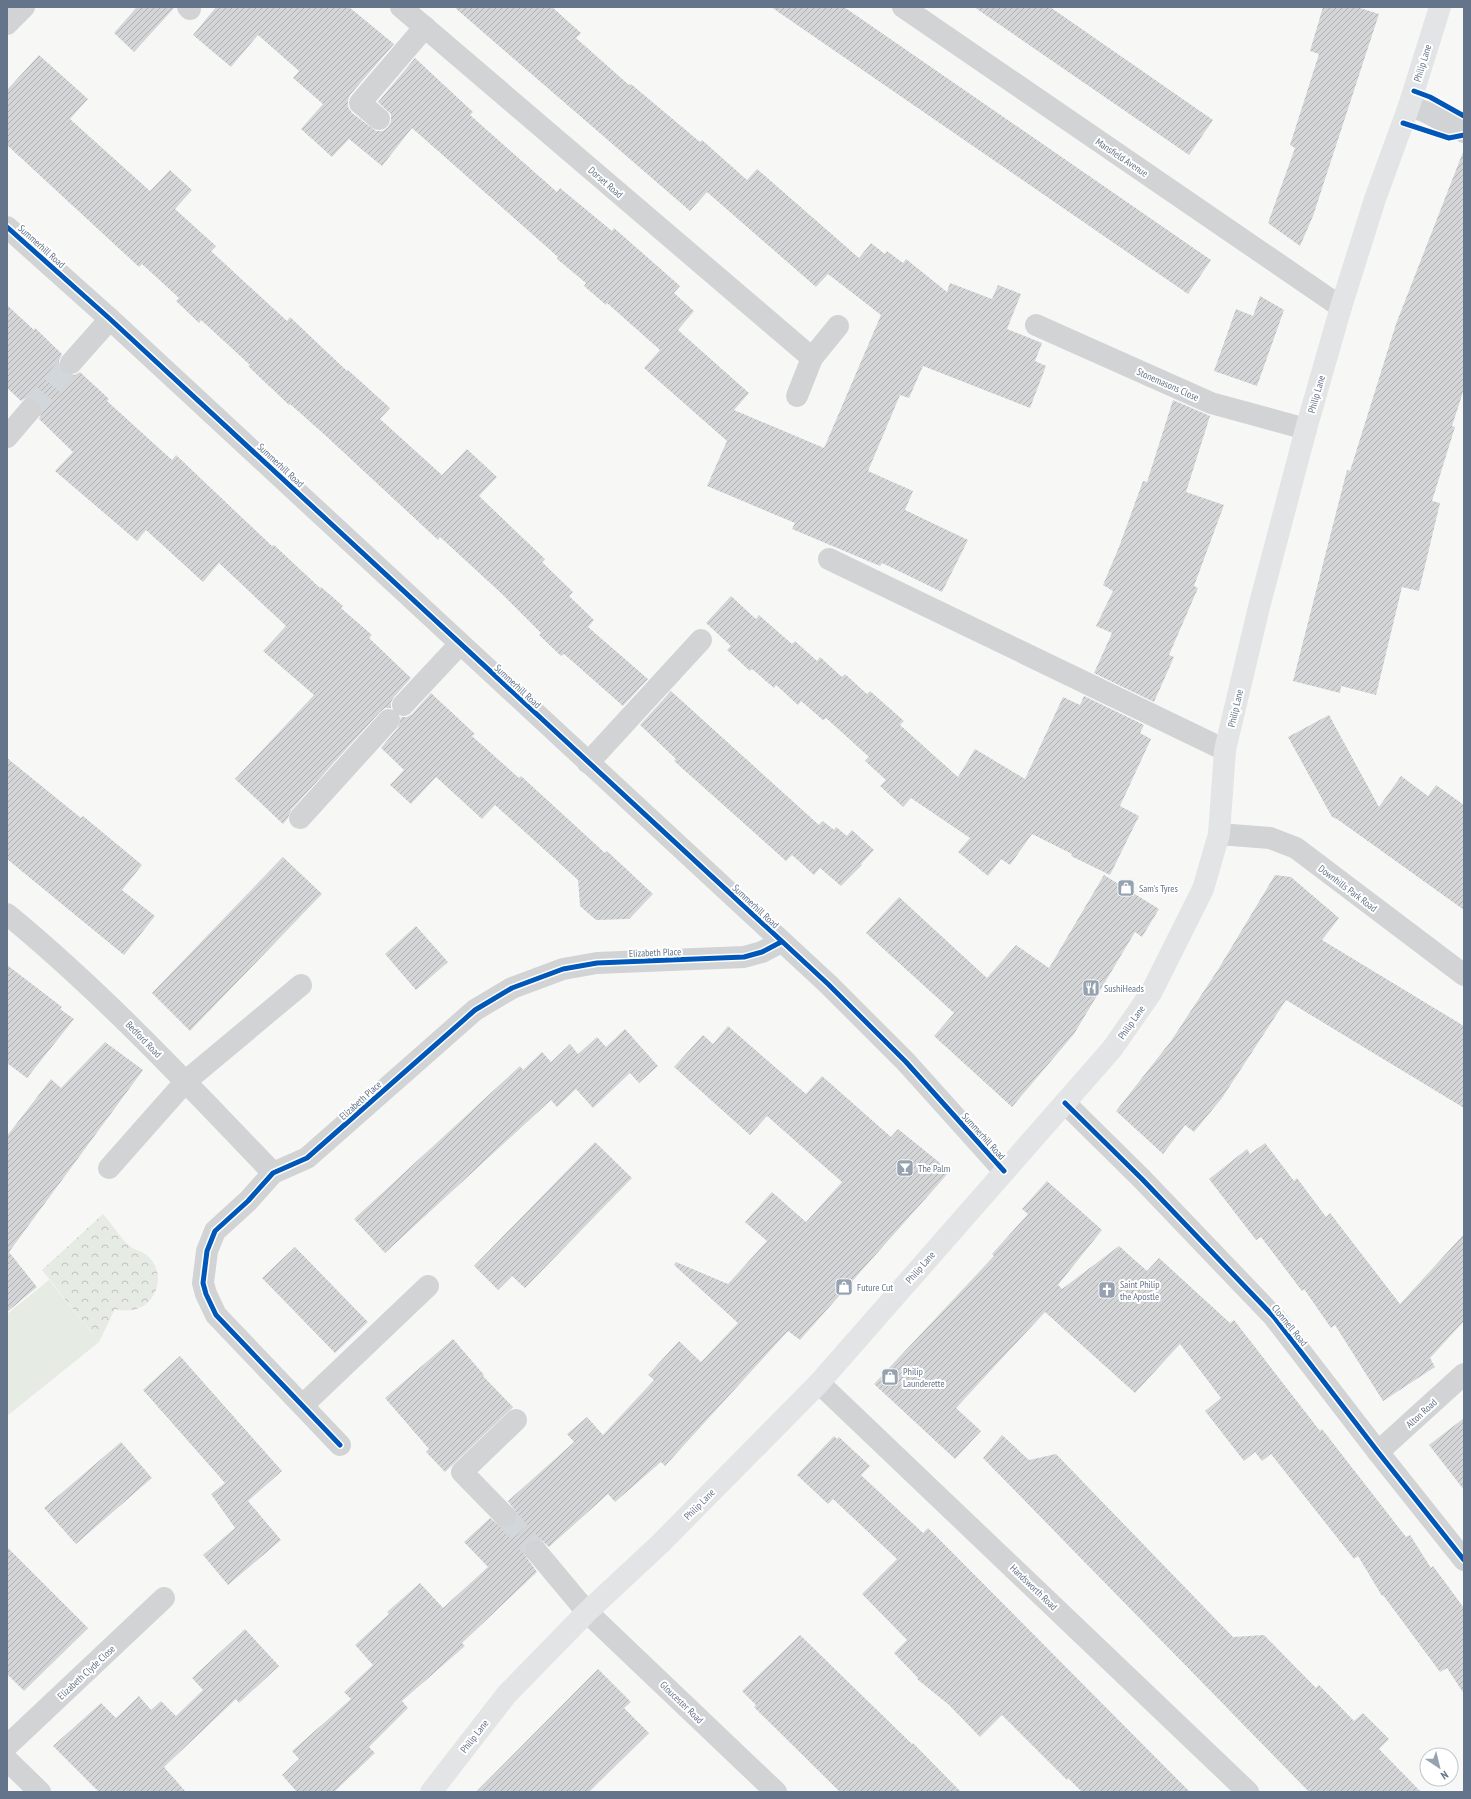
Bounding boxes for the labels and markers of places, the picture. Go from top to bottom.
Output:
shop icon: Sam's Tyres [1116,878,1136,898]
place label: Sam's Tyres [1139,882,1178,895]
restaurant icon: SushiHeads [1081,978,1101,998]
place label: SushiHeads [1104,982,1144,995]
bar icon: The Palm [895,1158,915,1178]
place label: The Palm [918,1162,950,1175]
shop icon: Future Cut [834,1277,854,1297]
place label: Saint Philip the Apostle [1120,1278,1160,1303]
church icon: Saint Philip the Apostle [1097,1280,1117,1300]
place label: Future Cut [857,1281,893,1294]
place label: Philip Launderette [903,1365,945,1390]
shop icon: Philip Launderette [880,1367,900,1387]

